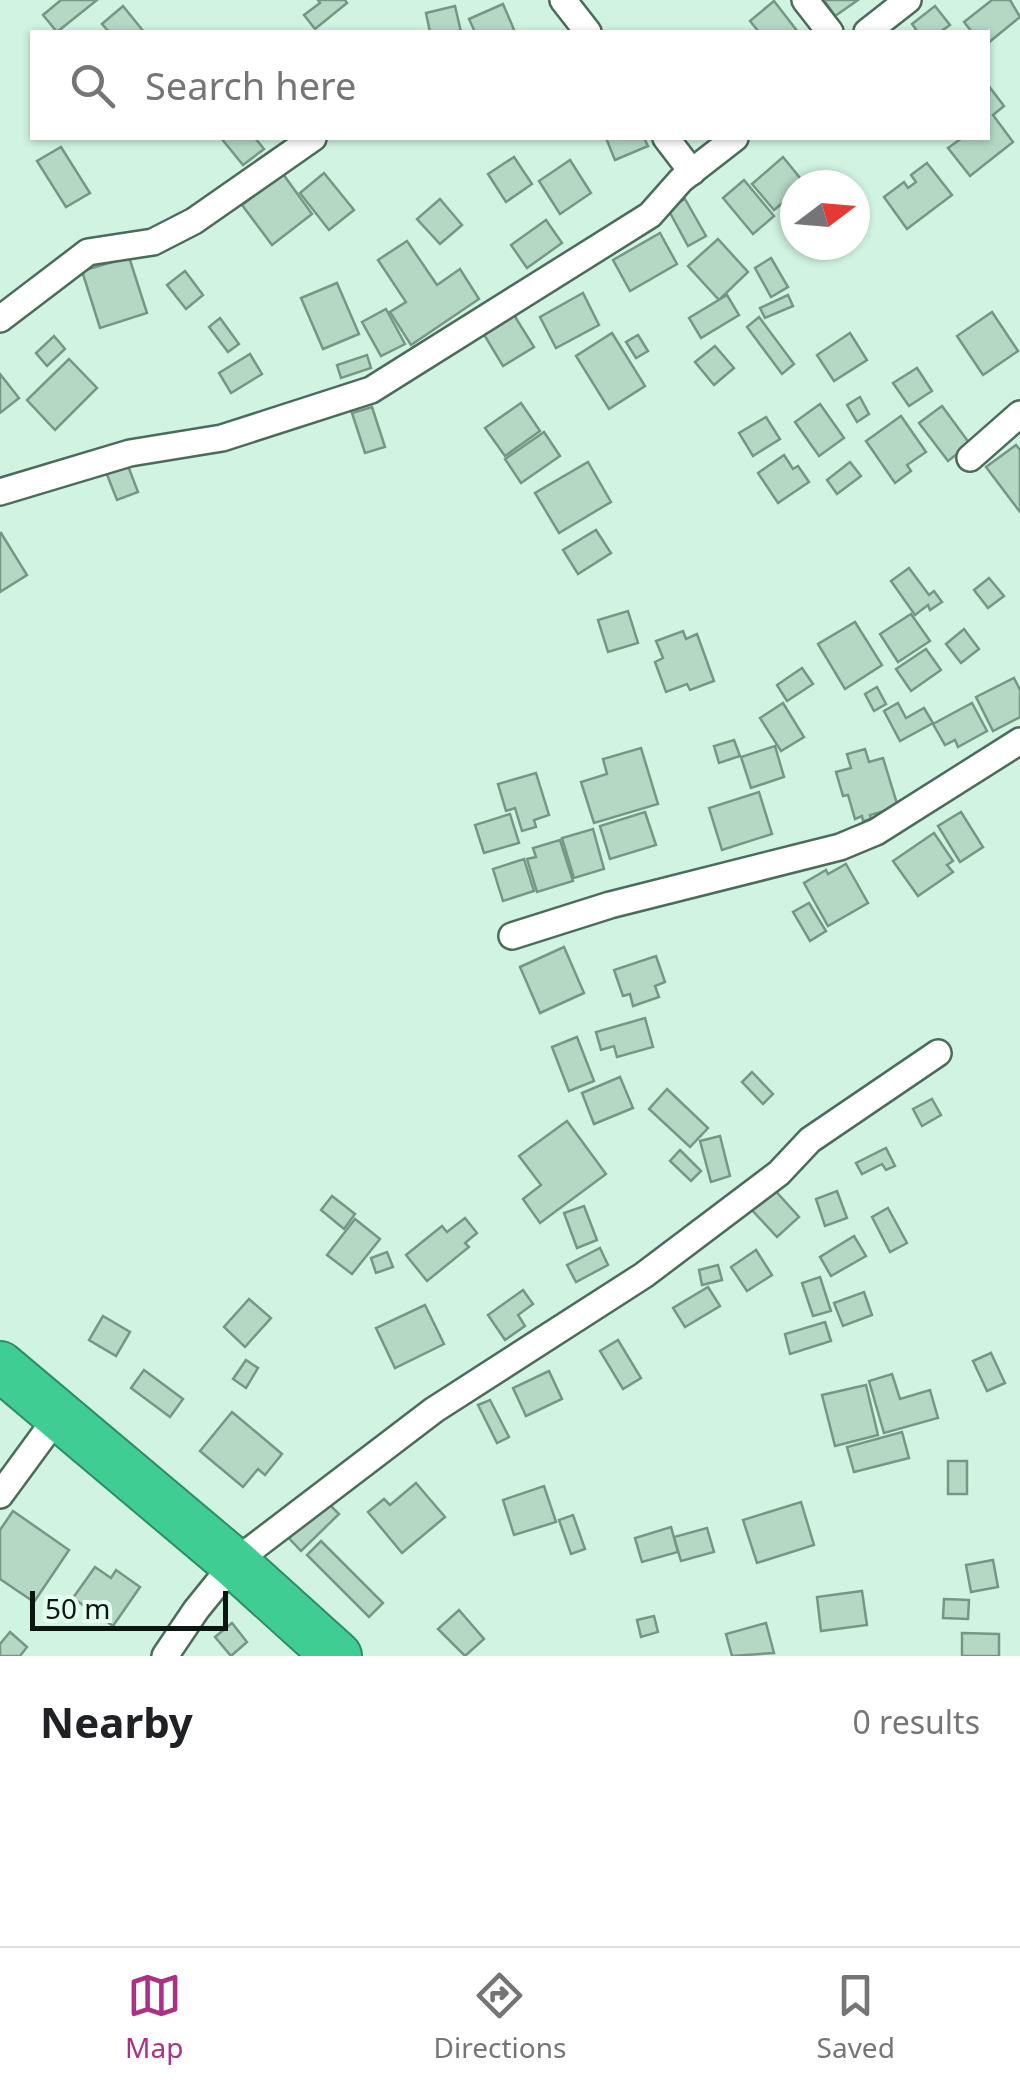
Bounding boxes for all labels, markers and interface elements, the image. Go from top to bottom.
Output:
search box [30,30,990,140]
icon: search [65,58,120,113]
text: Search here [145,59,356,111]
north arrow [780,170,870,260]
scale bar [30,1586,228,1630]
text: 50 m [45,1589,111,1627]
text: Nearby [40,1693,193,1750]
text: 0 results [853,1700,980,1743]
tab: Map [125,1968,183,2066]
tab: Directions [434,1968,566,2066]
tab: Saved [817,1968,895,2066]

